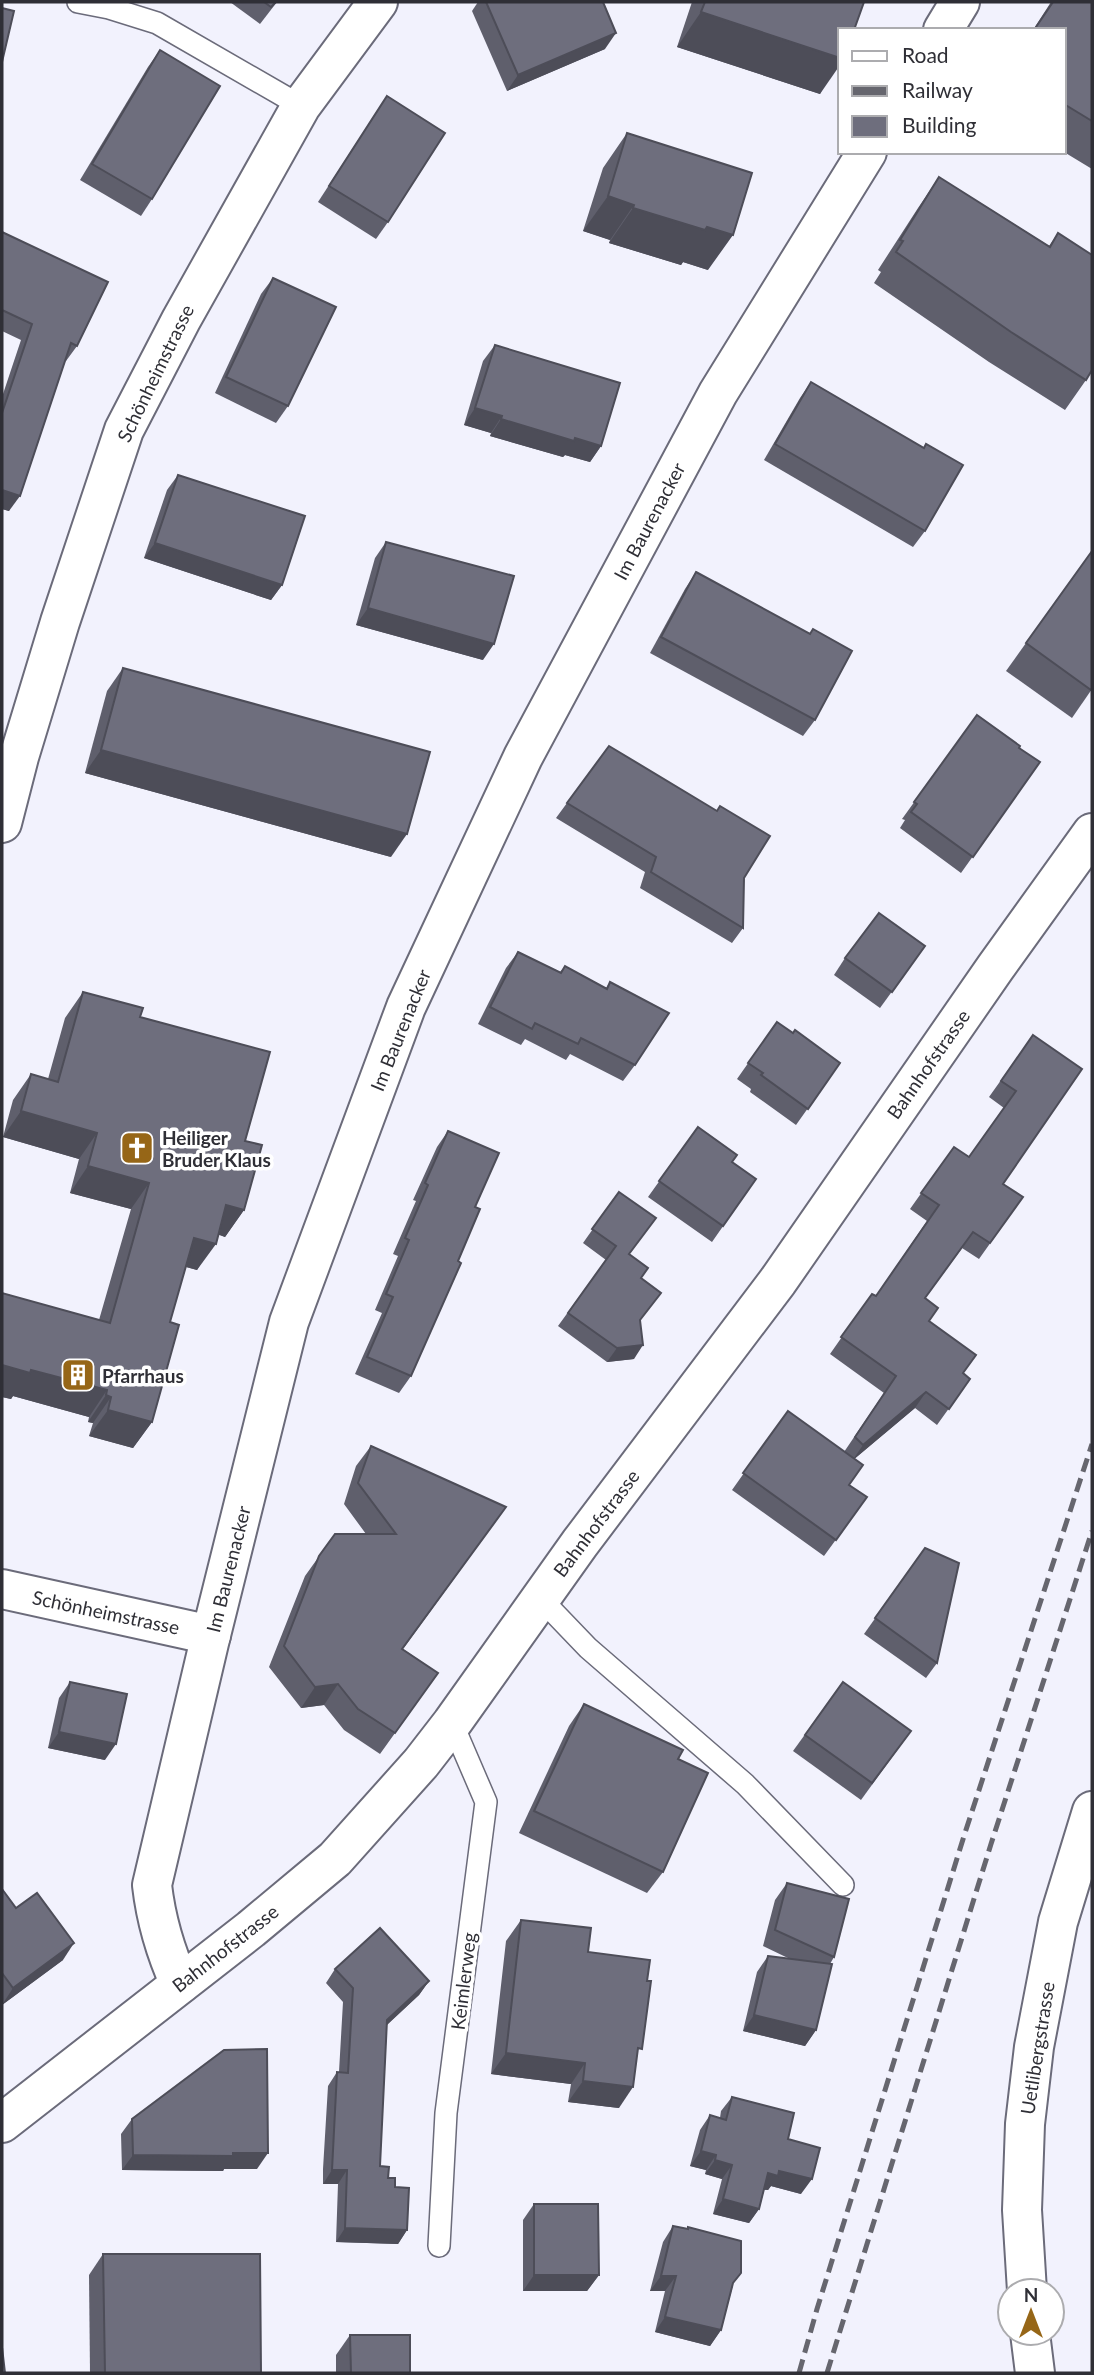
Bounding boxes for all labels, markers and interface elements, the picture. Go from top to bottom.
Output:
legend [838,28,1066,154]
text: Road [902,42,949,67]
text: Railway [902,77,973,102]
text: Building [902,112,977,137]
street label: Schönheimstrasse [112,301,198,445]
street label: Im Baurenacker [608,458,690,584]
street label: Im Baurenacker [365,966,435,1094]
street label: Bahnhofstrasse [882,1005,974,1123]
place label: Heiliger Bruder Klaus [162,1126,271,1171]
church icon: Heiliger Bruder Klaus [118,1129,156,1167]
building icon: Pfarrhaus [59,1356,97,1394]
place label: Pfarrhaus [102,1364,184,1387]
street label: Bahnhofstrasse [548,1465,644,1581]
street label: Im Baurenacker [201,1503,255,1635]
street label: Schönheimstrasse [30,1585,182,1639]
street label: Bahnhofstrasse [167,1899,283,1997]
street label: Keimlerweg [446,1931,480,2031]
street label: Uetlibergstrasse [1015,1980,1059,2116]
north arrow [996,2277,1066,2347]
text: N [1024,2283,1038,2306]

